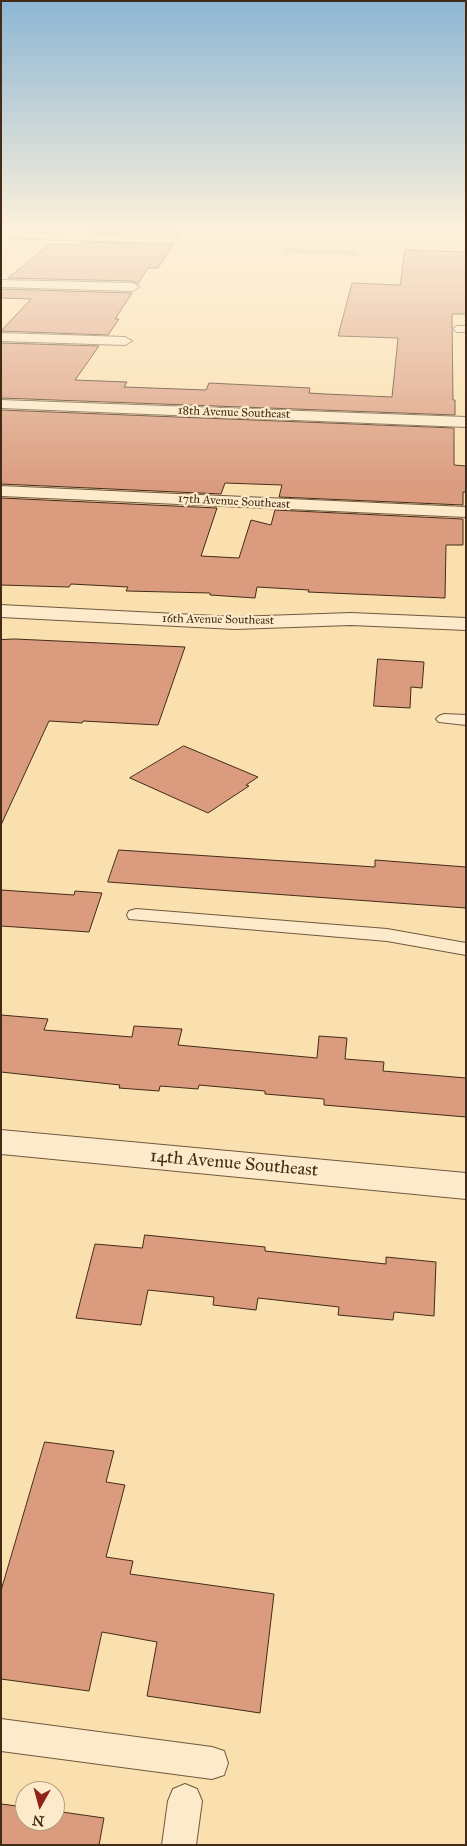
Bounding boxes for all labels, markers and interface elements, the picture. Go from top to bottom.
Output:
street label: 18th Avenue Southeast [178,404,290,422]
street label: 17th Avenue Southeast [178,492,290,512]
street label: 16th Avenue Southeast [162,612,274,628]
street label: 14th Avenue Southeast [149,1146,319,1182]
north arrow [15,1781,65,1831]
text: N [31,1811,45,1830]

